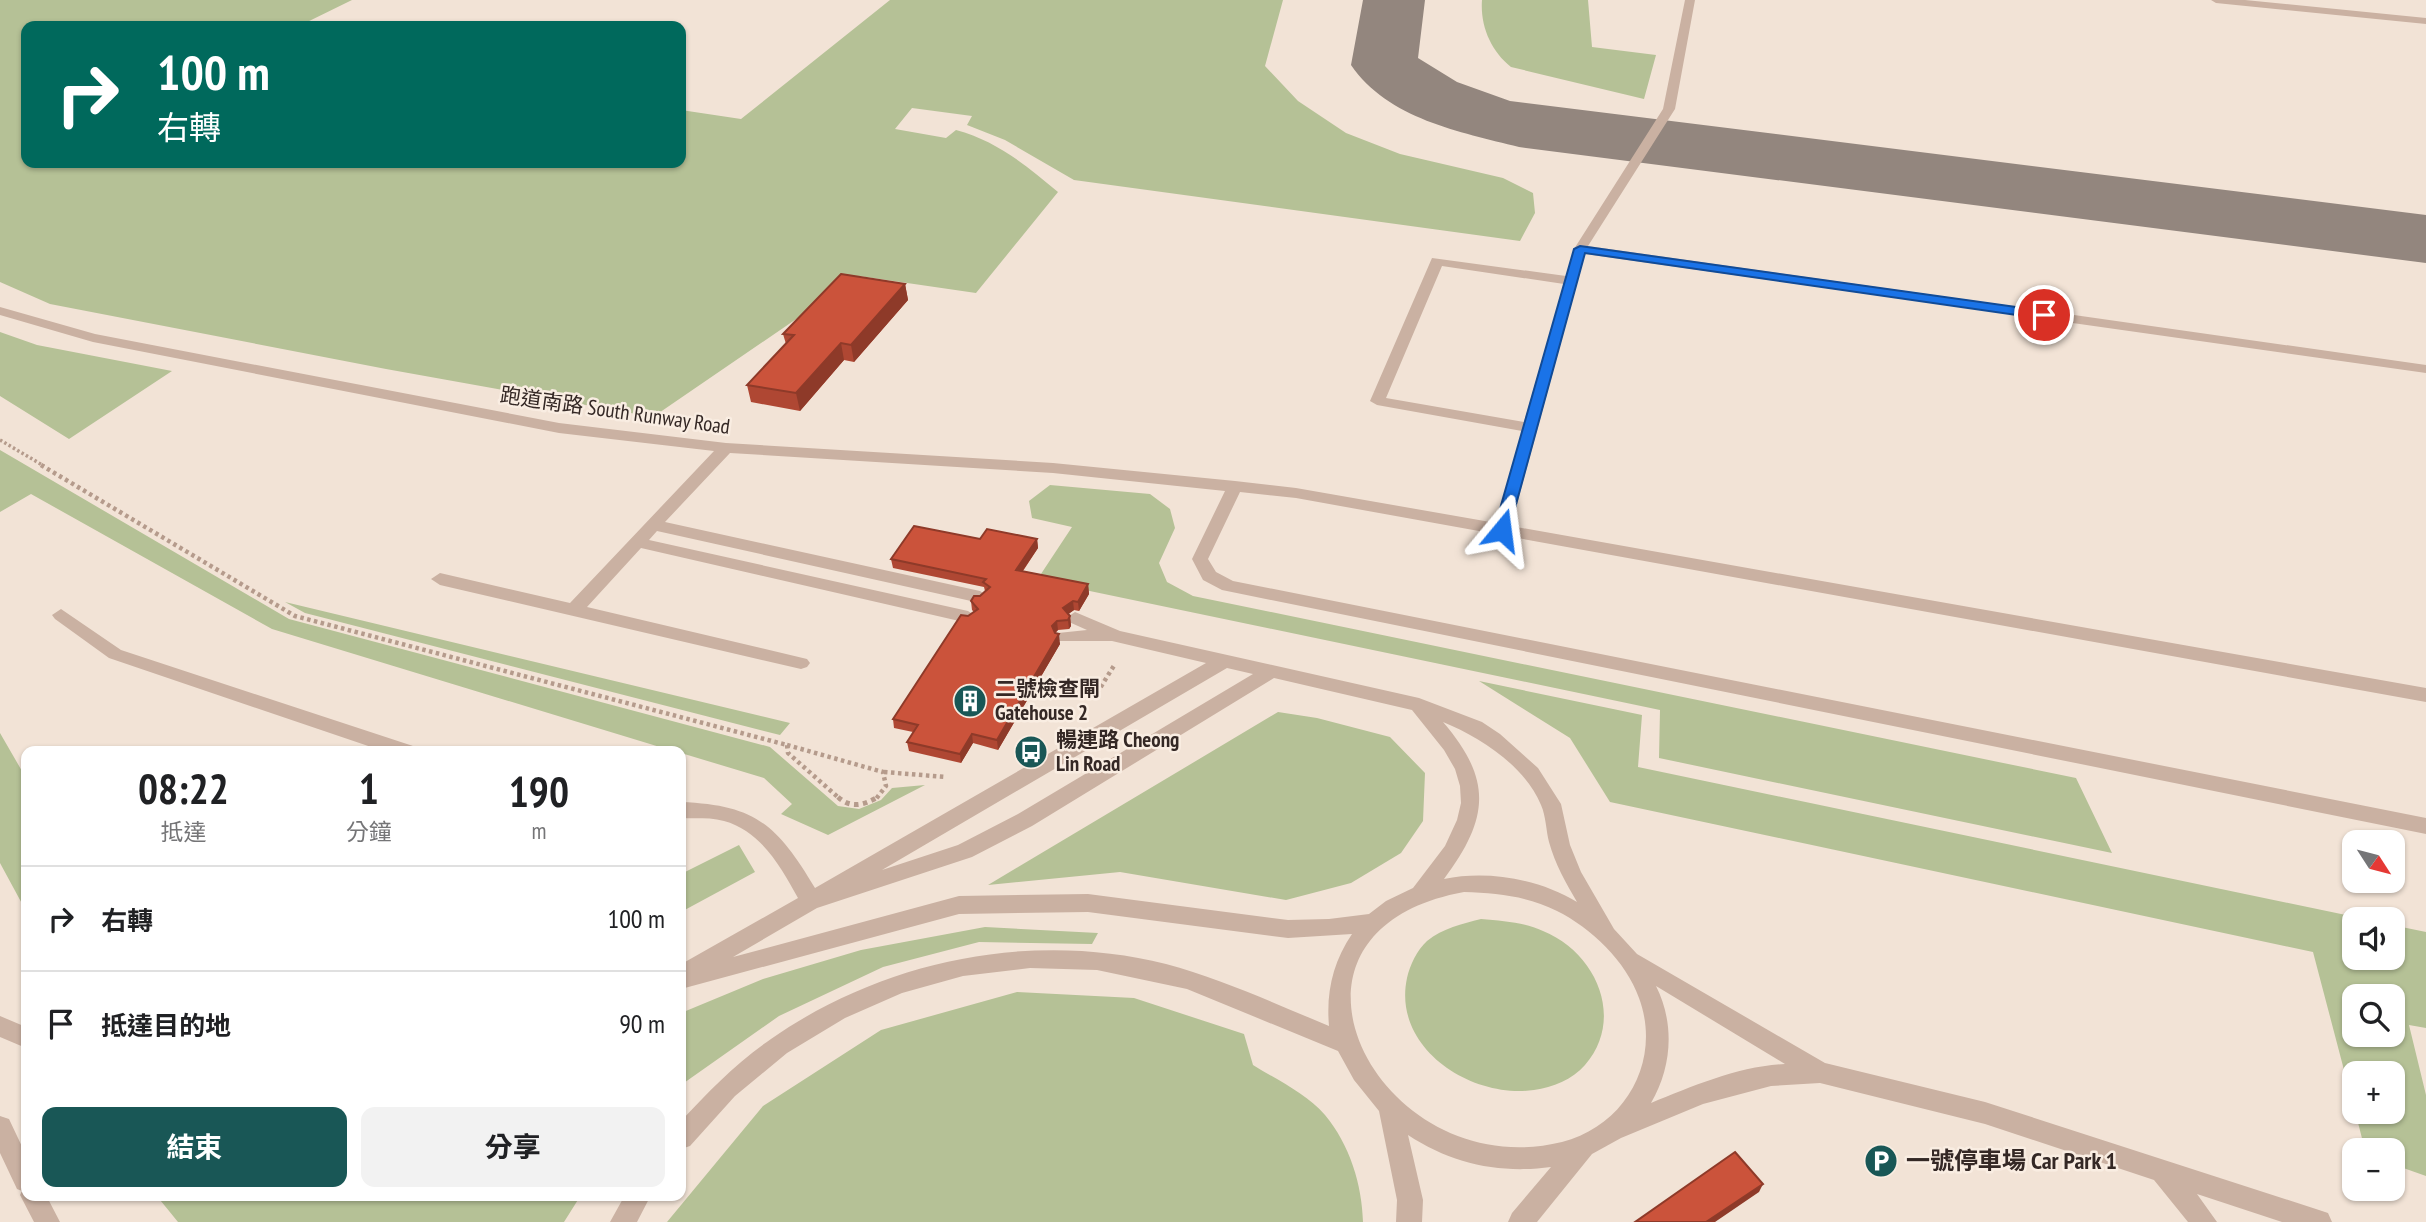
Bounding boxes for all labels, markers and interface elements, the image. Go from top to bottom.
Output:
text: 100 m [157,40,270,104]
icon: right [42,49,133,140]
text: 右轉 [157,106,221,148]
pin [2014,285,2074,345]
icon: arrive [2025,296,2063,334]
street label: 跑道南路 South Runway Road [498,381,732,440]
position arrow [1465,493,1539,567]
place label: 二號檢查閘 Gatehouse 2 [995,675,1100,726]
building icon: 二號檢查閘 Gatehouse 2 [951,682,989,720]
place label: 暢連路 Cheong Lin Road [1056,726,1179,777]
bus stop icon: 暢連路 Cheong Lin Road [1012,733,1050,771]
text: 08:22 [138,761,229,816]
text: 1 [359,761,379,816]
text: 190 [509,764,569,819]
text: m [531,816,546,845]
text: 抵達 [160,817,206,846]
text: 分鐘 [346,817,392,846]
north arrow [2342,830,2404,892]
map controls [2342,830,2405,1201]
icon: right [42,900,80,938]
text: 100 m [607,902,665,935]
text: 右轉 [101,904,153,937]
button: sound [2342,907,2405,970]
button: search [2342,984,2405,1047]
icon: arrive [42,1005,80,1043]
text: 90 m [619,1007,665,1040]
text: 抵達目的地 [101,1009,231,1042]
button: + [2342,1061,2405,1124]
button: 結束 [42,1107,347,1187]
button: 分享 [361,1107,665,1187]
button: − [2342,1138,2405,1201]
parking icon: 一號停車場 Car Park 1 [1862,1142,1900,1180]
place label: 一號停車場 Car Park 1 [1906,1145,2117,1176]

